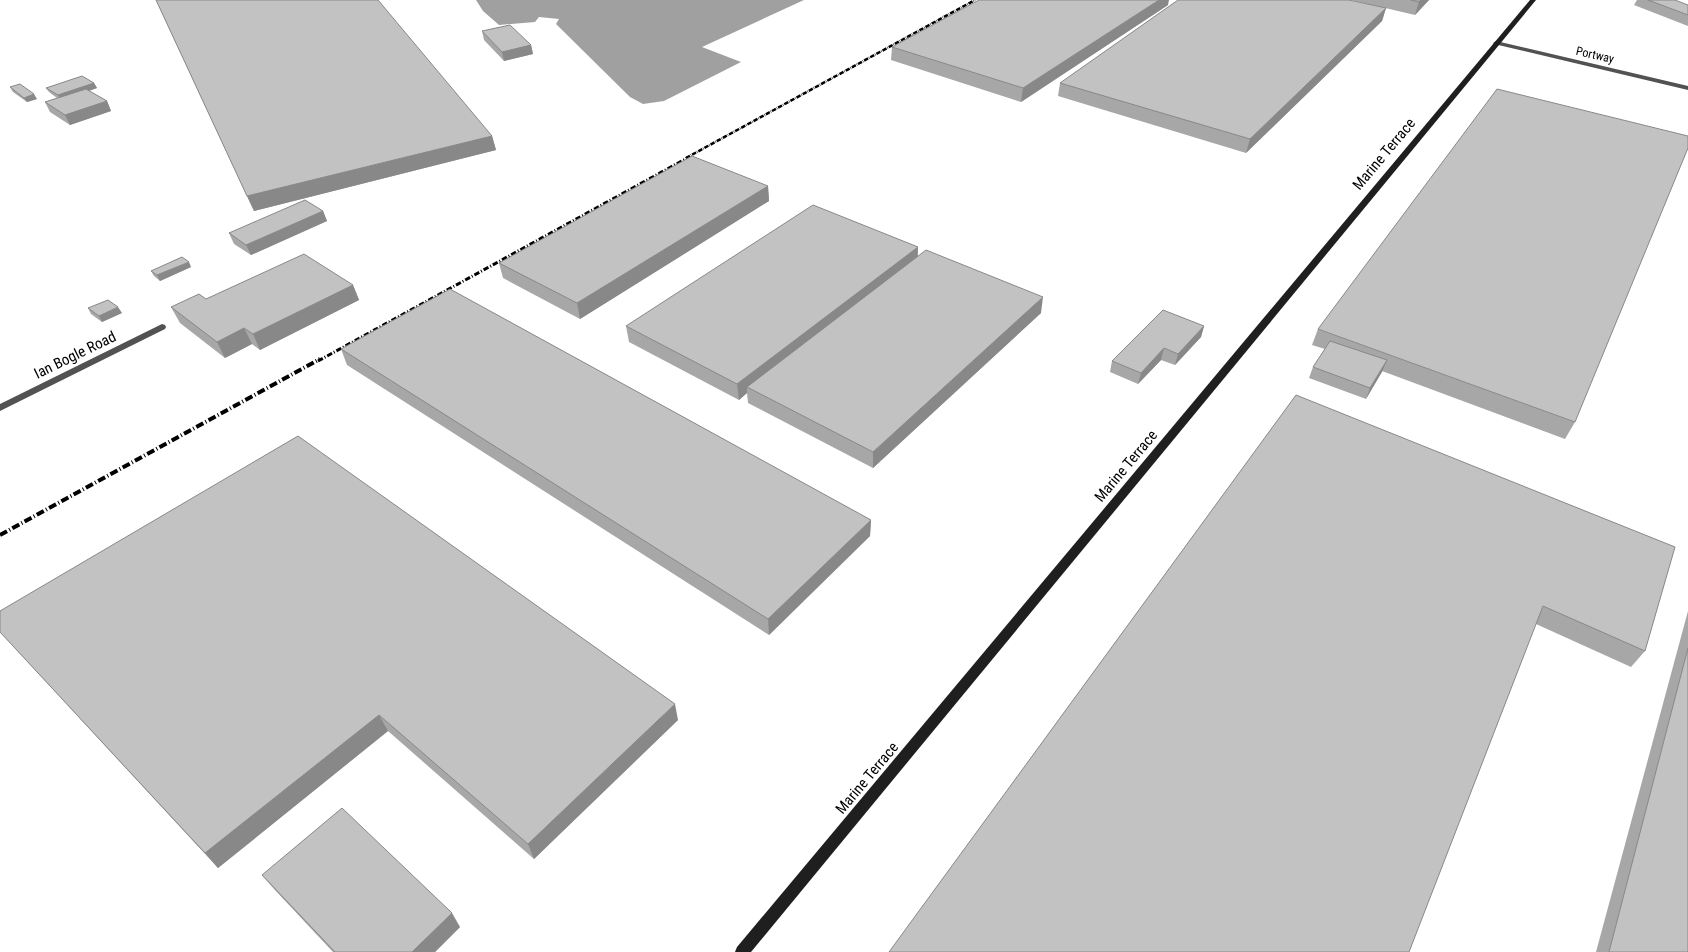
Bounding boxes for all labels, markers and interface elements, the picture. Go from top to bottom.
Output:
street label: Portway [1575,44,1615,66]
street label: Marine Terrace [1349,114,1419,194]
street label: Ian Bogle Road [31,327,119,383]
street label: Marine Terrace [1091,426,1161,506]
street label: Marine Terrace [832,738,902,818]

